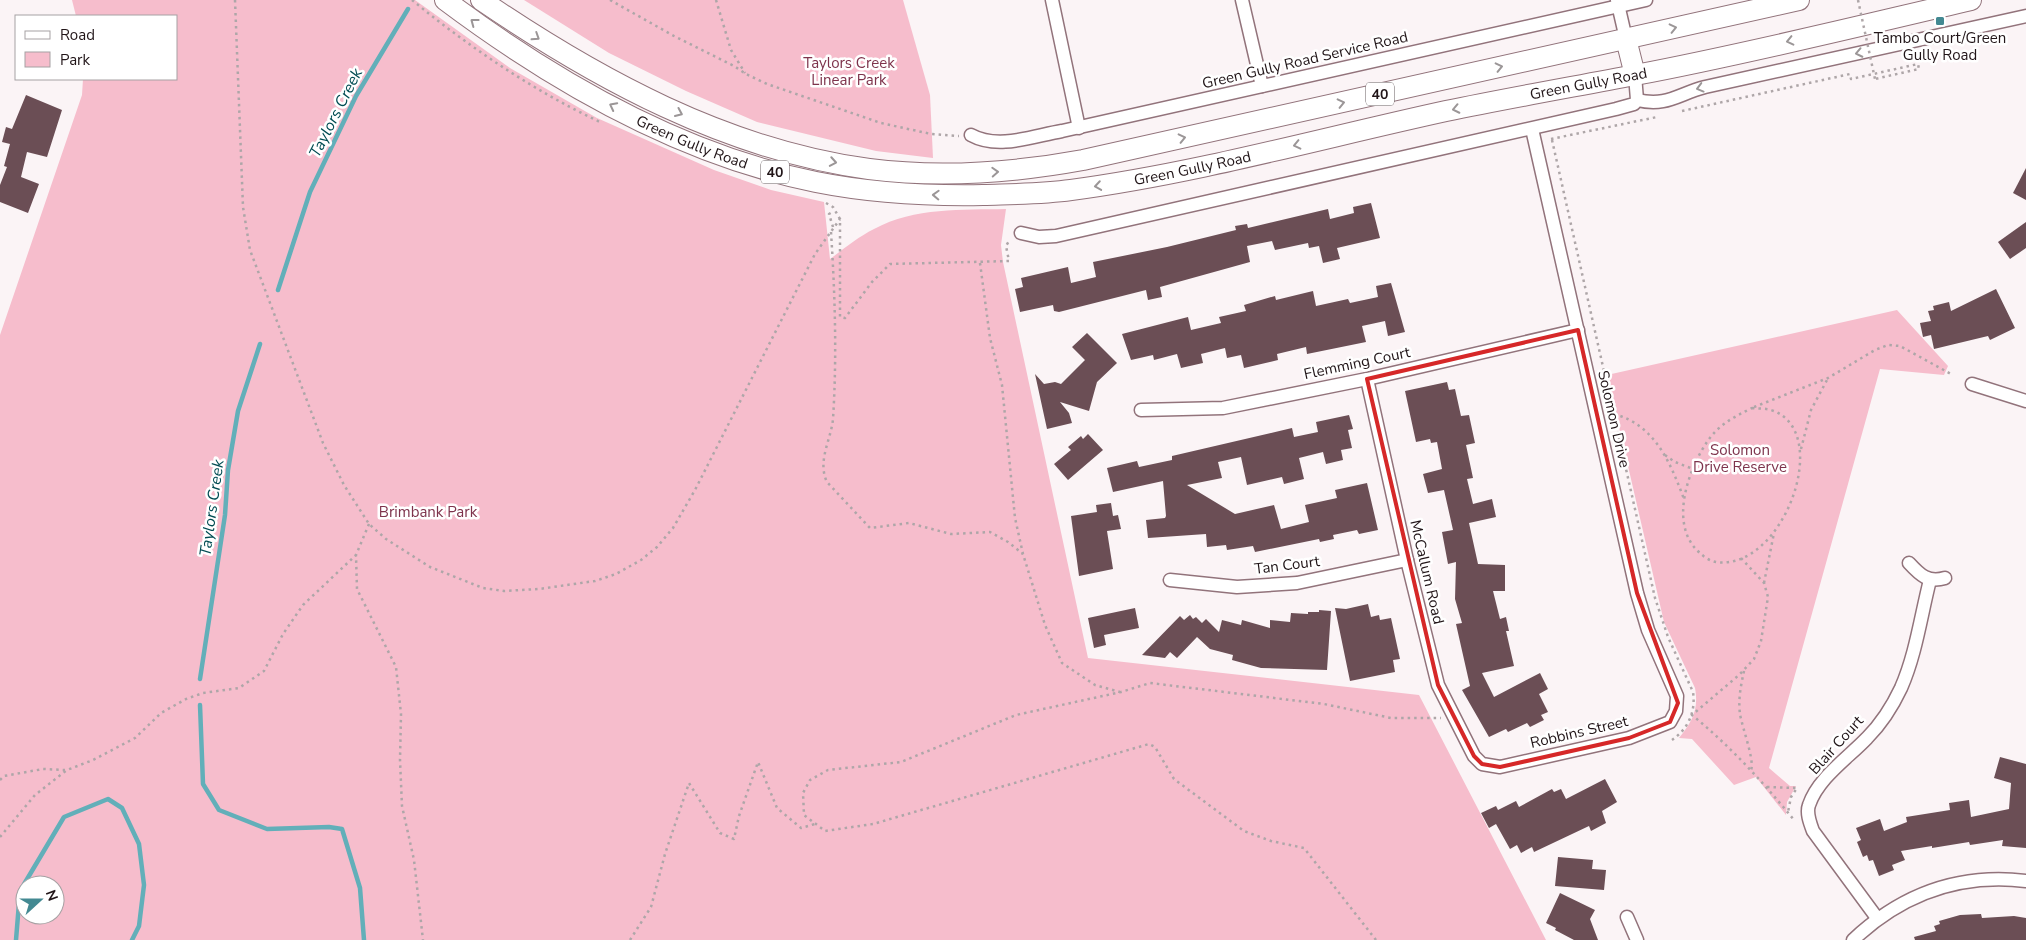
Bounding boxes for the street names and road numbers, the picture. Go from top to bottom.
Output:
street label: Green Gully Road Service Road [1200,27,1410,93]
street label: Green Gully Road [1528,63,1649,104]
road number: 40 [1366,82,1394,106]
street label: Green Gully Road [633,110,750,174]
street label: Green Gully Road [1132,147,1253,190]
road number: 40 [761,160,789,183]
street label: Flemming Court [1302,342,1413,384]
street label: Solomon Drive [1593,368,1635,470]
street label: McCallum Road [1405,518,1449,626]
street label: Tan Court [1253,551,1321,579]
street label: Robbins Street [1528,711,1631,753]
street label: Blair Court [1804,711,1868,779]

